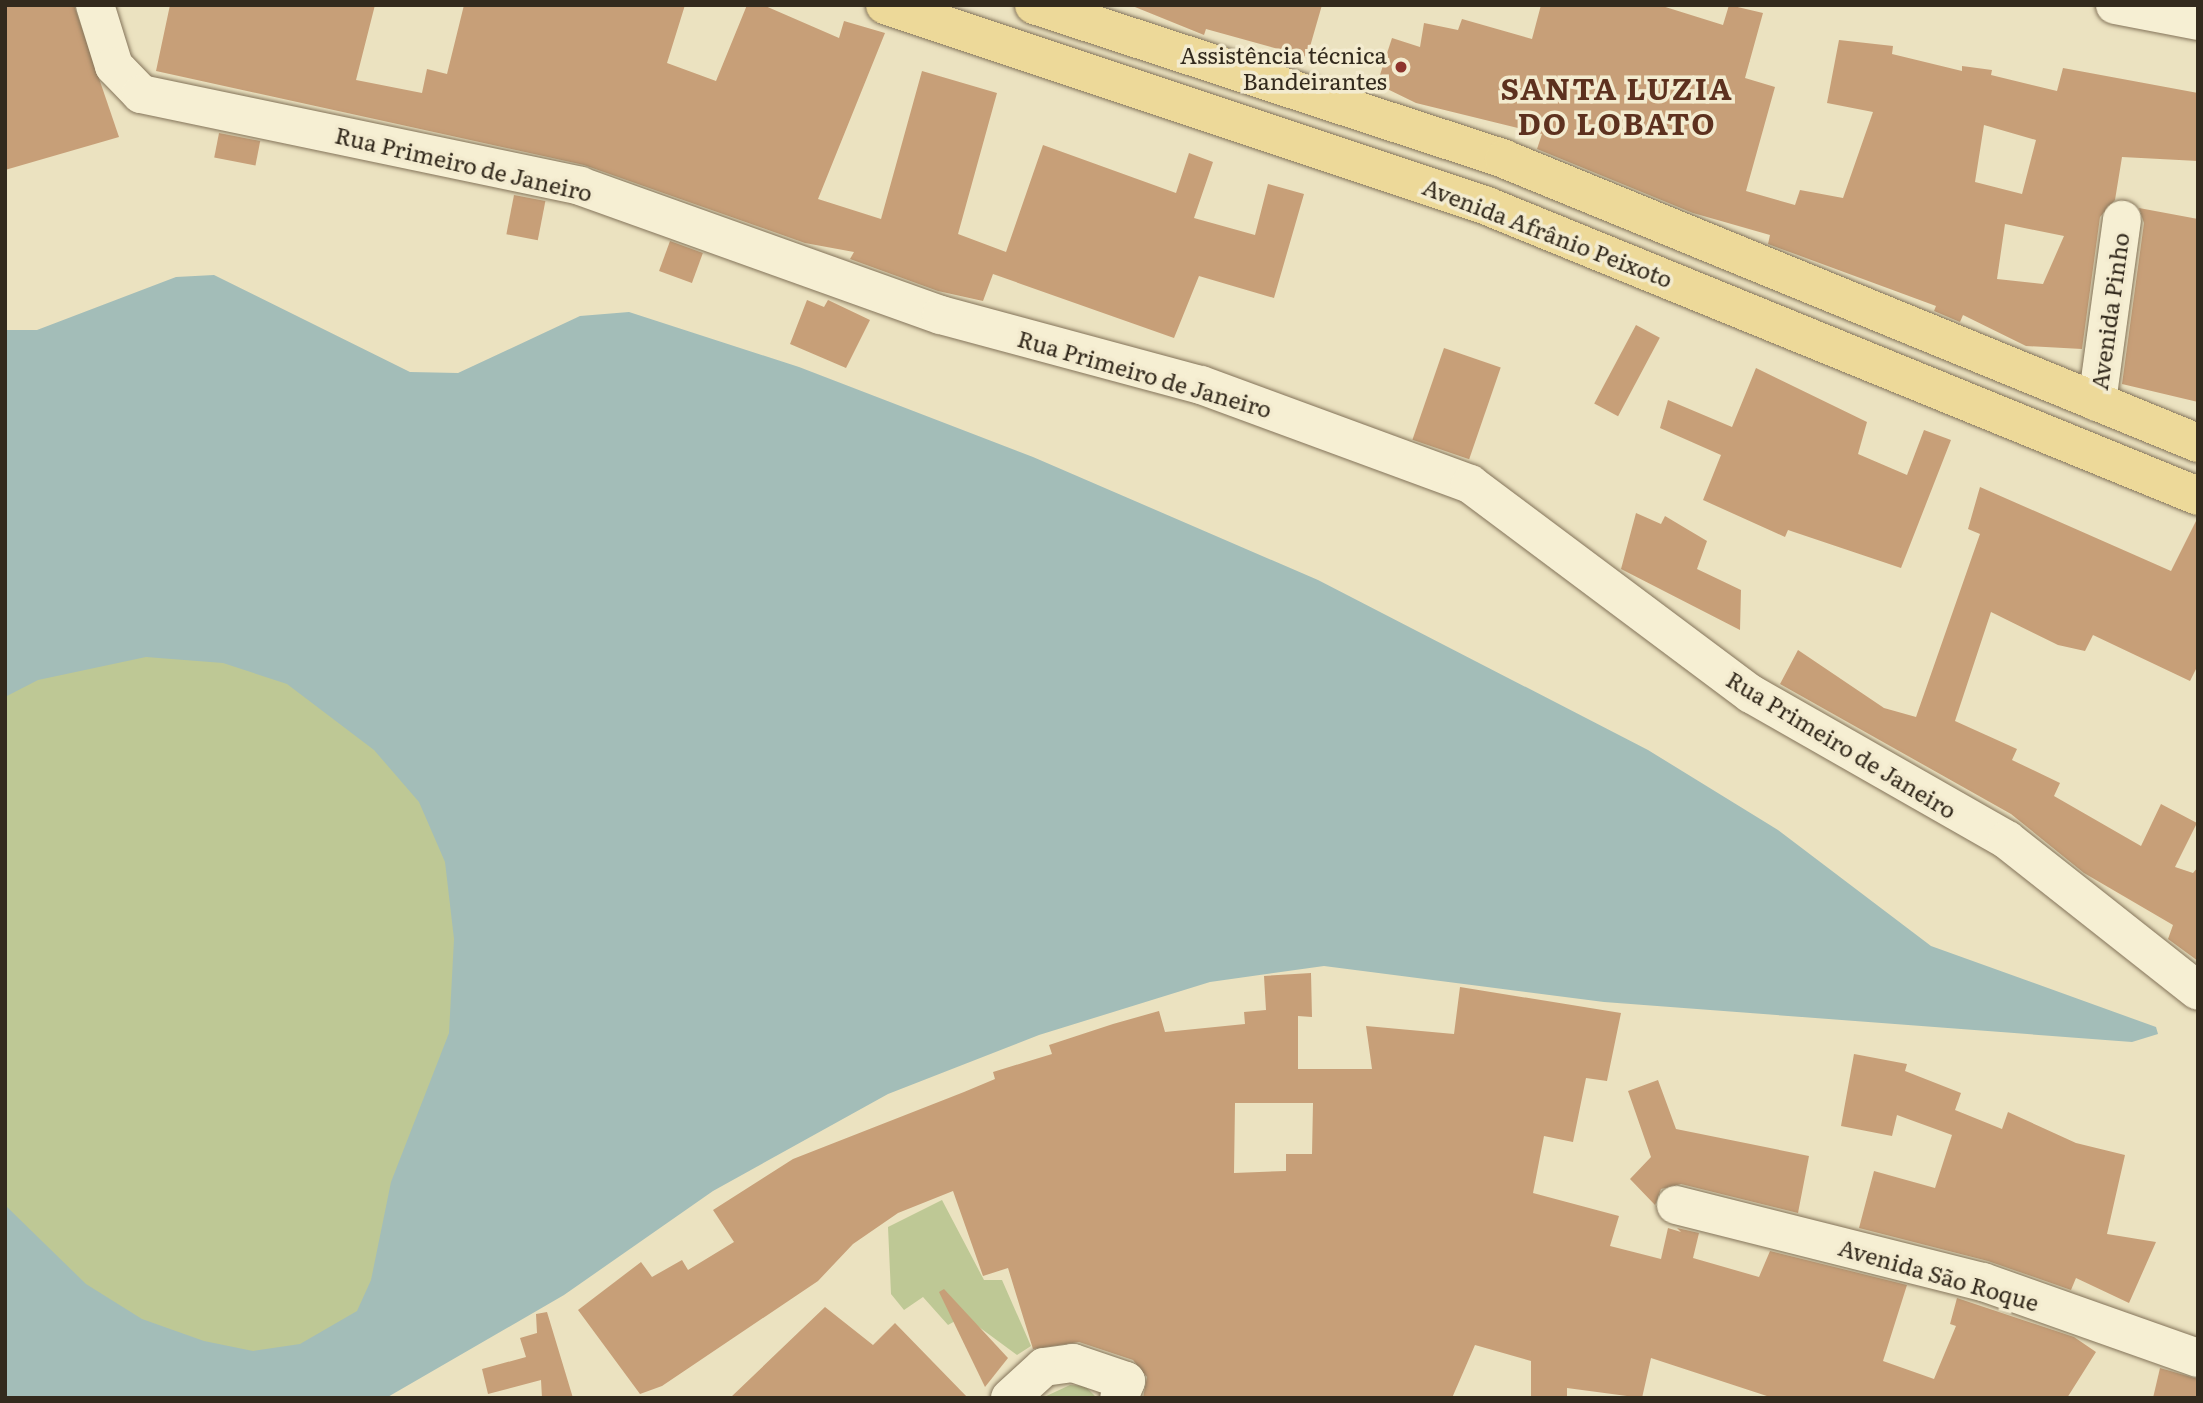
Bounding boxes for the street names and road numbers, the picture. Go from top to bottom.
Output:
street label: Rua Primeiro de Janeiro [333,120,595,206]
street label: Avenida Afrânio Peixoto [1419,172,1677,292]
street label: Avenida Pinho [2084,230,2134,392]
street label: Rua Primeiro de Janeiro [1015,323,1275,423]
street label: Rua Primeiro de Janeiro [1722,664,1962,824]
street label: Avenida São Roque [1836,1232,2042,1316]

